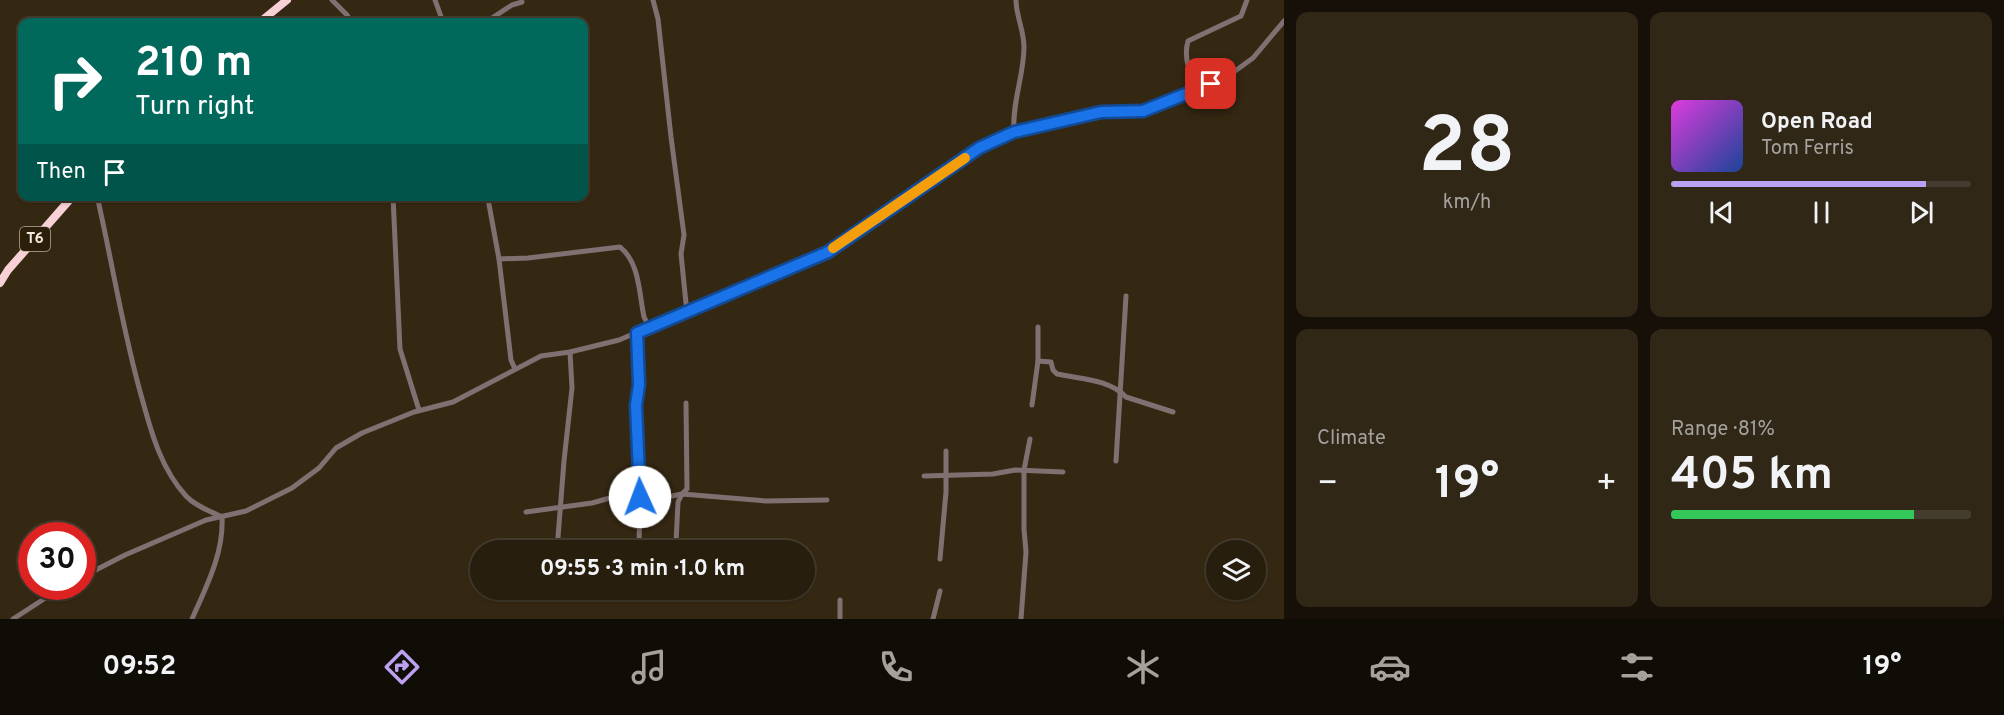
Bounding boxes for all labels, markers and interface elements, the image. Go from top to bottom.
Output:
text: 210 m [135,38,252,91]
icon: right [36,42,114,120]
pin [1185,58,1236,109]
icon: arrive [1194,67,1227,100]
text: Turn right [135,90,254,124]
text: 28 [1419,101,1515,200]
text: Open Road [1761,109,1873,136]
text: Tom Ferris [1761,136,1854,162]
icon: arrive [98,156,131,189]
text: Then [36,159,86,186]
text: km/h [1443,190,1491,216]
icon: previous [1705,196,1738,229]
icon: pause [1805,196,1838,229]
icon: next [1905,196,1938,229]
road number: T6 [20,227,50,251]
text: Range · 81% [1671,417,1775,443]
text: Climate [1317,426,1386,452]
text: 405 km [1671,448,1833,505]
text: 19° [1435,457,1499,514]
text: − [1317,464,1338,506]
text: + [1596,464,1617,506]
position arrow [608,465,672,529]
speed limit sign: 30 [18,522,96,600]
map controls [1206,540,1266,600]
button: layers [1206,540,1266,600]
text: 09:55 · 3 min · 1.0 km [540,556,745,583]
icon: directions [381,646,423,688]
icon: music [628,646,670,688]
icon: phone [875,646,917,688]
icon: climate [1122,646,1164,688]
icon: car [1369,646,1411,688]
icon: filters [1616,646,1658,688]
text: 09:52 [102,650,176,684]
text: 19° [1863,650,1901,684]

